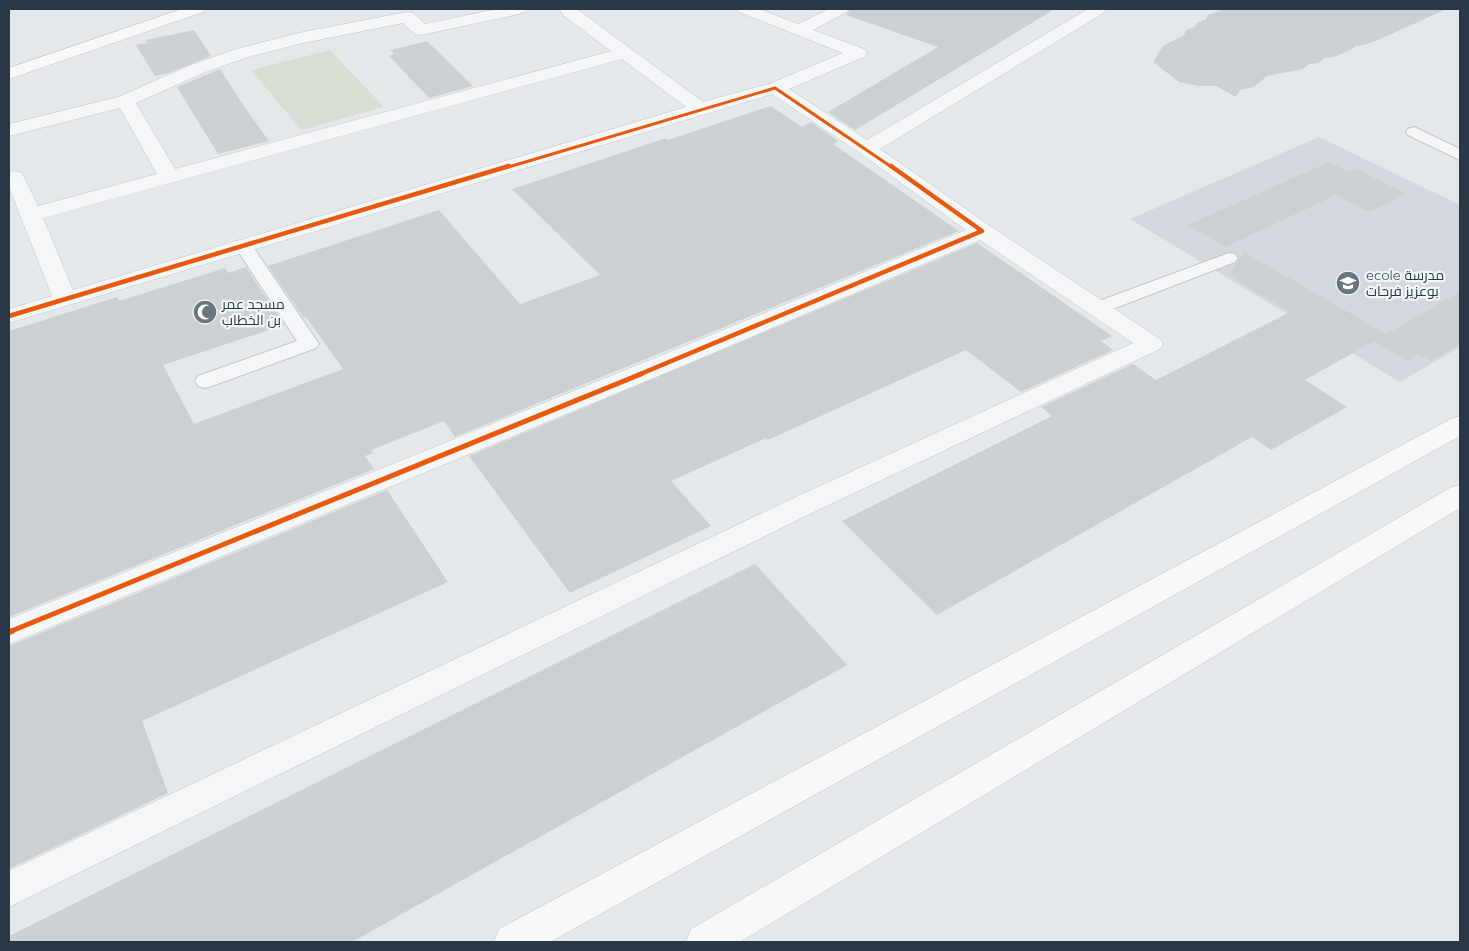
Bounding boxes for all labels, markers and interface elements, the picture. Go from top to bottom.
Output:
place label: ecole مدرسة بوعزيز فرحات [1366,266,1444,300]
school or university icon: ecole مدرسة بوعزيز فرحات [1335,270,1361,296]
place label: مسجد عمر بن الخطاب [221,295,285,329]
mosque icon: مسجد عمر بن الخطاب [192,299,218,325]

